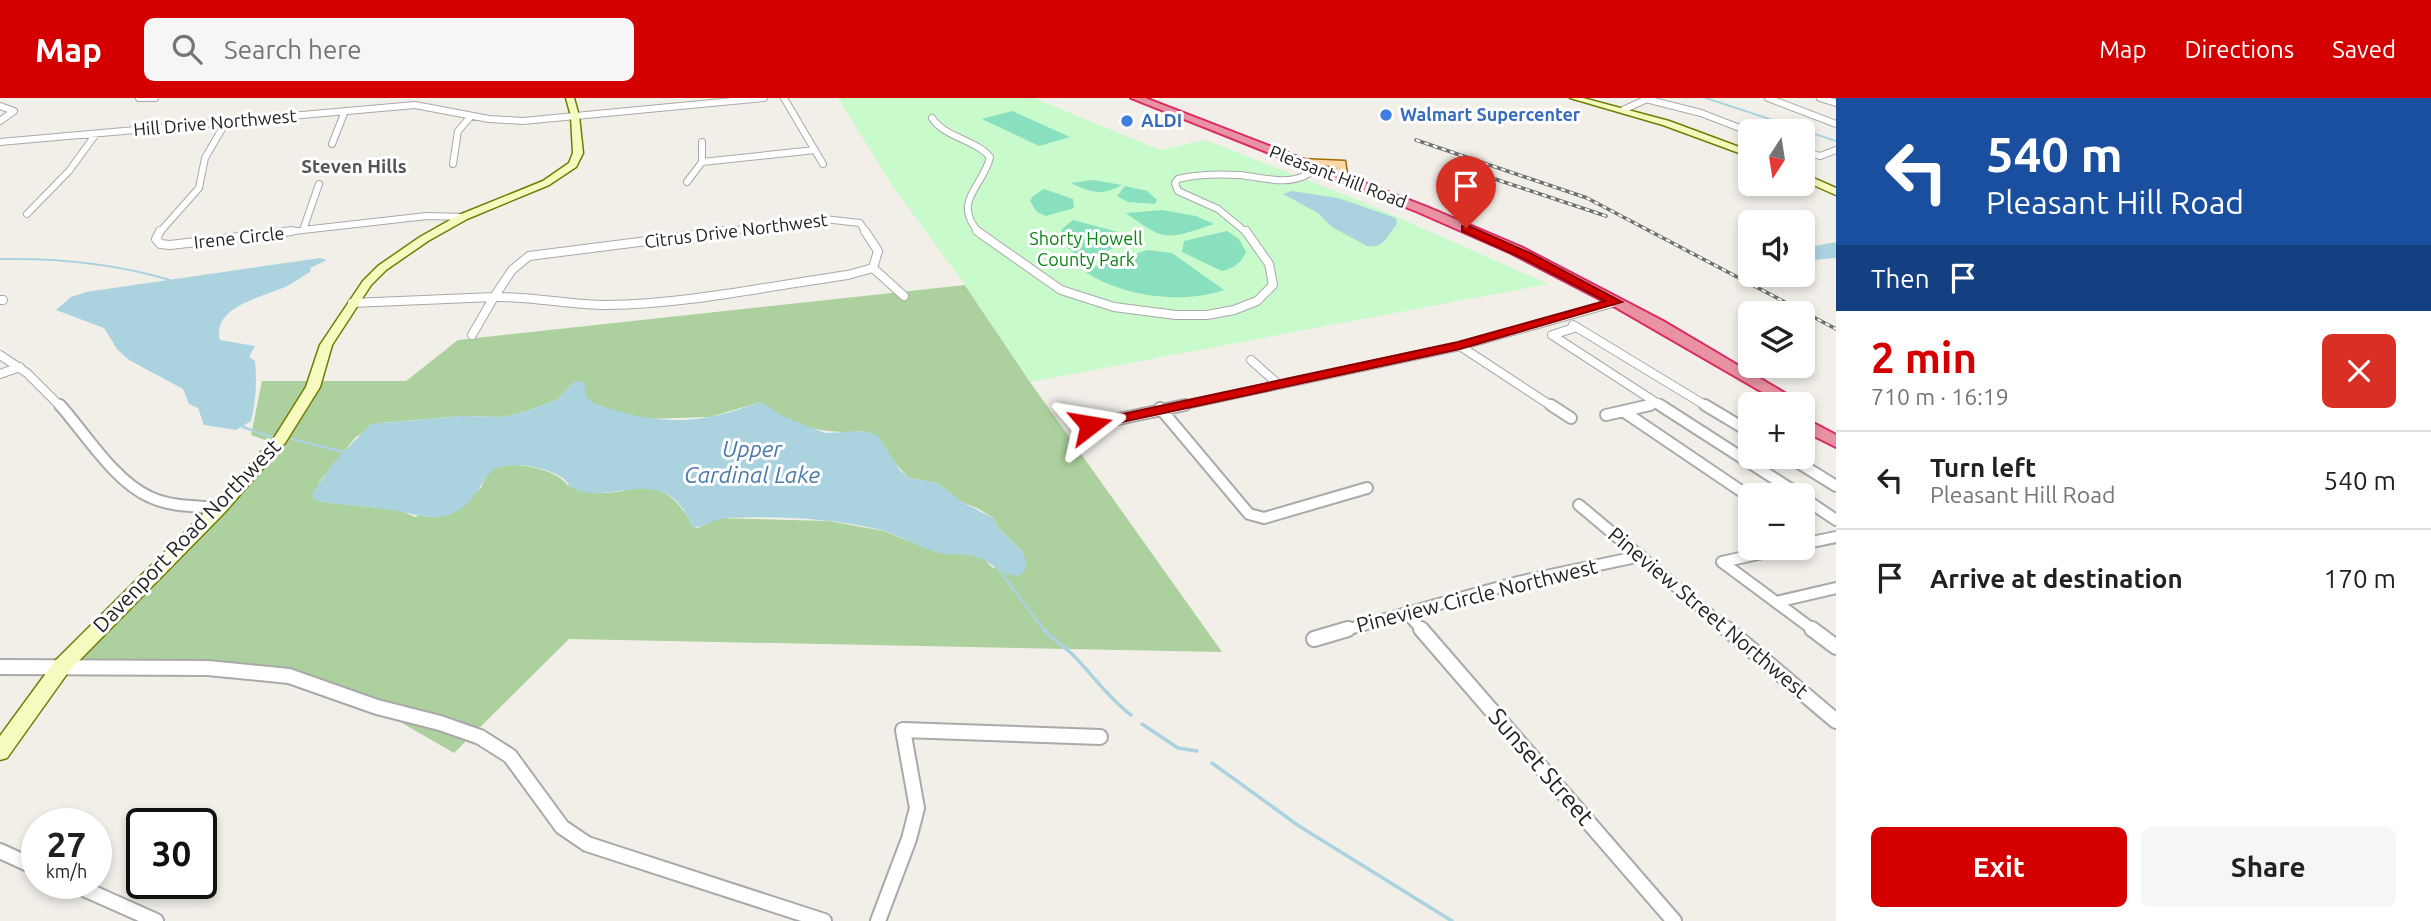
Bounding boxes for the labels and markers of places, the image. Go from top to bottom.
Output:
place label: Walmart Supercenter [1400,104,1581,124]
marker: Walmart Supercenter [1378,107,1394,123]
place label: ALDI [1141,110,1182,130]
marker: ALDI [1119,113,1135,129]
pin [1436,156,1496,228]

